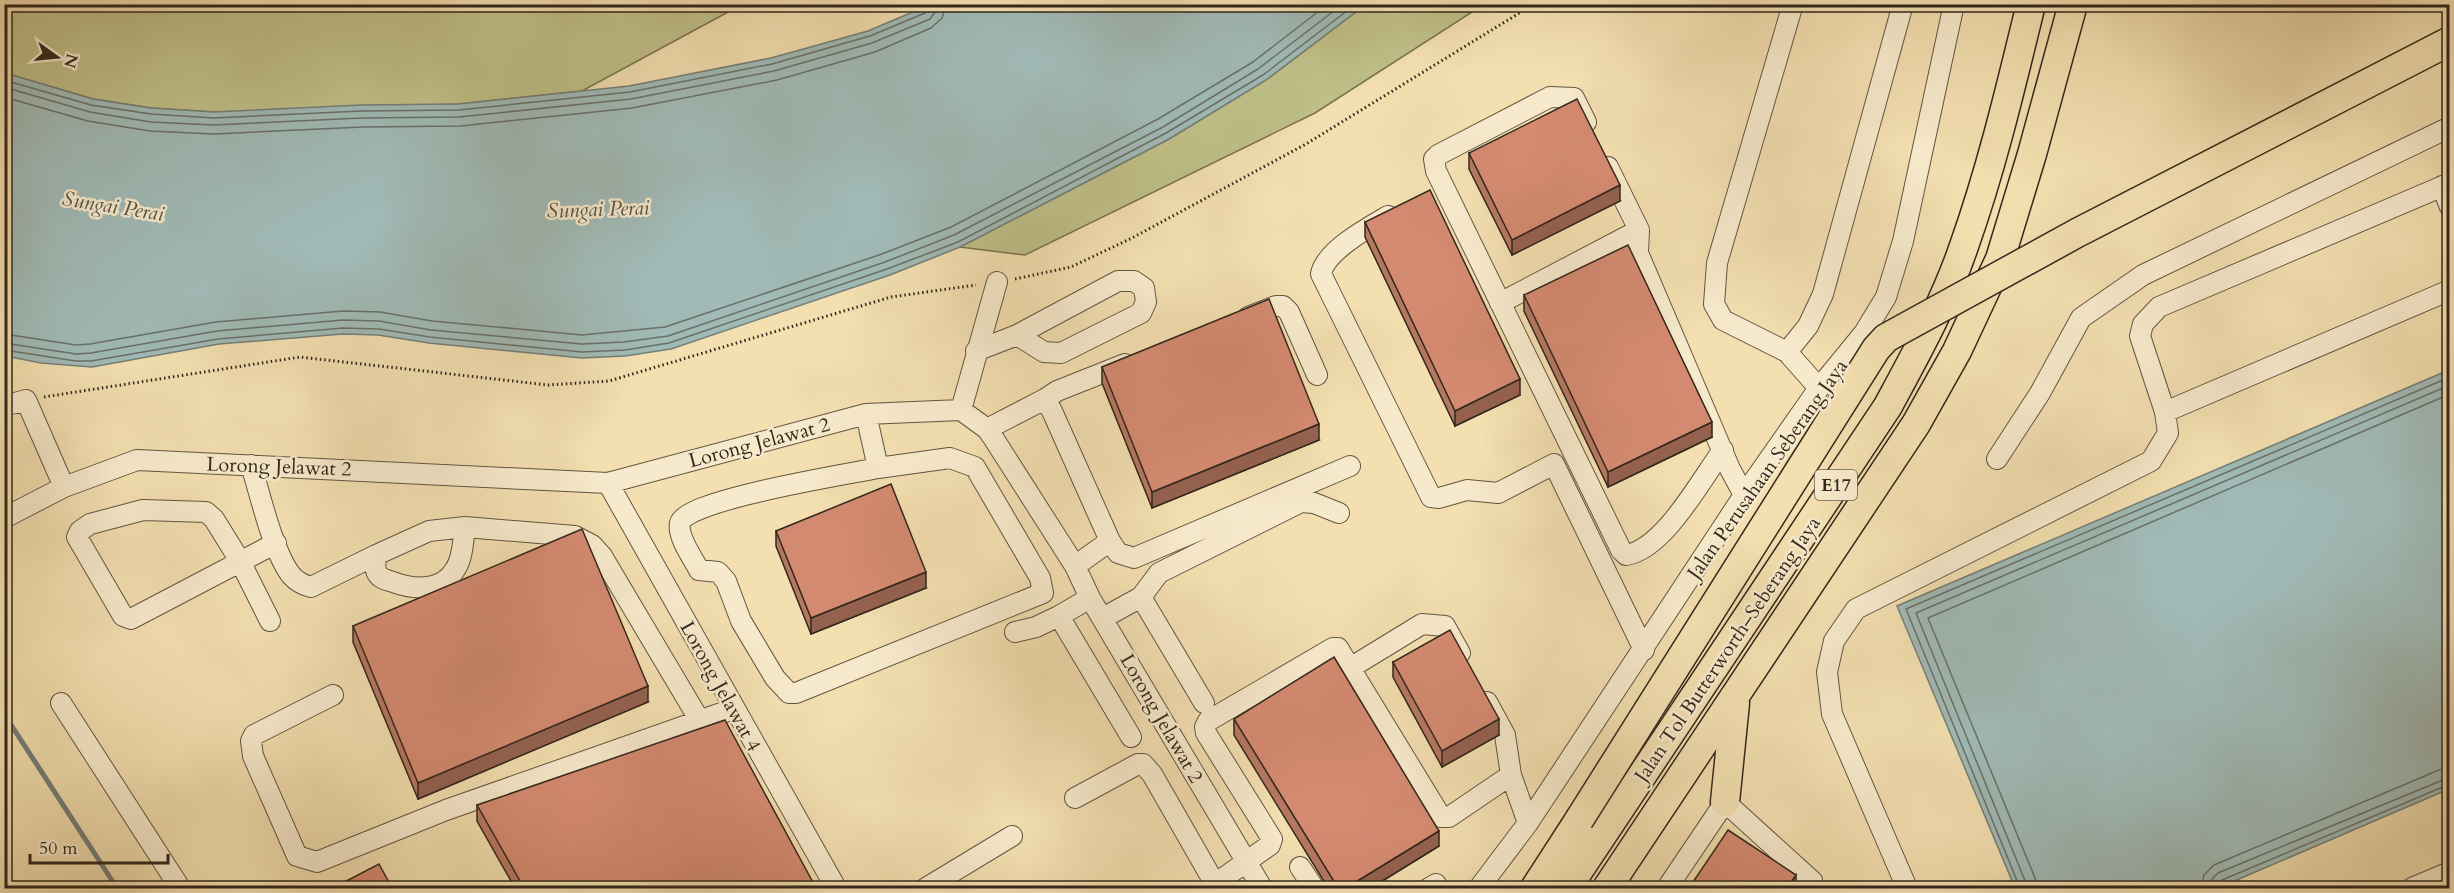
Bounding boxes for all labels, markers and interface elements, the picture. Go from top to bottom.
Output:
north arrow [27,27,87,87]
text: N [58,51,83,70]
water label: Sungai Perai [60,184,166,229]
water label: Sungai Perai [546,193,650,226]
street label: Jalan Perusahaan Seberang Jaya [1679,354,1854,587]
street label: Lorong Jelawat 2 [686,411,833,474]
street label: Lorong Jelawat 2 [206,450,352,483]
road number: E17 [1815,470,1857,500]
street label: Jalan Tol Butterworth–Seberang Jaya [1626,511,1827,790]
street label: Lorong Jelawat 4 [674,616,768,756]
street label: Lorong Jelawat 2 [1114,649,1210,788]
scale bar [30,827,168,865]
text: 50 m [39,836,78,861]

